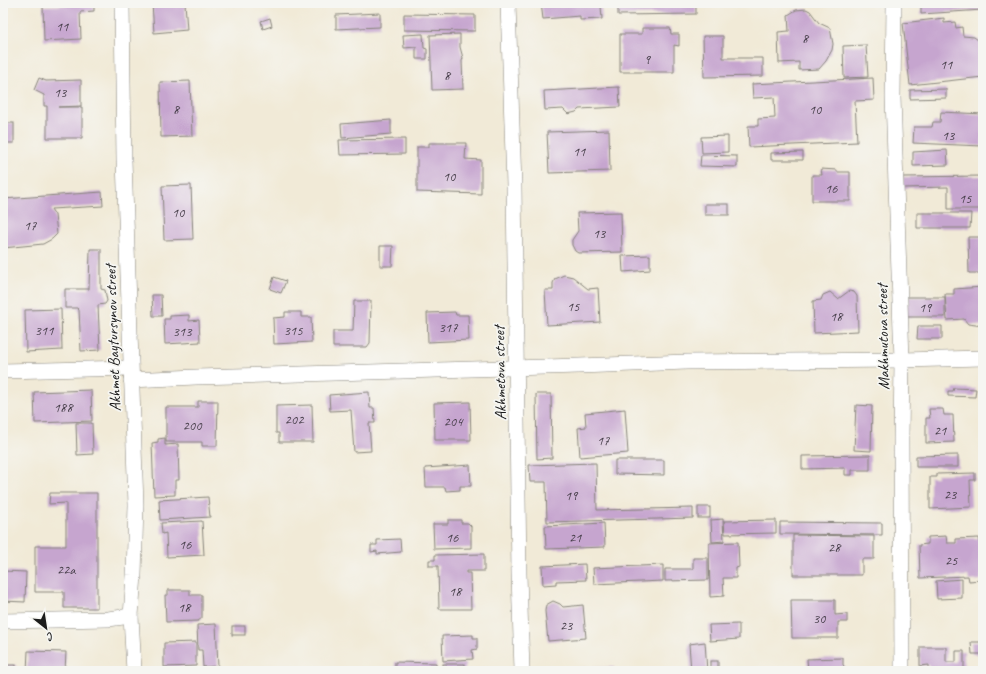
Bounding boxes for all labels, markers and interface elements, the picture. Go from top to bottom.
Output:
house number: 11 [56,18,69,35]
house number: 8 [802,30,810,47]
house number: 9 [644,51,652,68]
house number: 11 [940,56,953,73]
house number: 8 [444,67,452,84]
house number: 13 [54,84,68,101]
house number: 8 [173,101,181,118]
house number: 10 [809,101,823,118]
house number: 13 [942,127,956,144]
house number: 11 [573,143,586,160]
house number: 10 [443,168,457,185]
house number: 16 [825,180,838,197]
house number: 15 [959,190,972,207]
house number: 10 [172,204,186,221]
house number: 17 [24,217,37,234]
house number: 13 [593,225,607,242]
street label: Akhmet Baytursynov street [100,262,126,412]
street label: Makhmutova street [872,281,894,390]
house number: 15 [567,298,580,315]
house number: 19 [919,299,933,316]
house number: 18 [830,308,844,325]
house number: 317 [439,319,458,336]
house number: 311 [35,322,54,339]
house number: 315 [284,322,303,339]
house number: 313 [173,323,193,340]
street label: Akhmetova street [489,323,511,420]
house number: 188 [54,399,74,416]
house number: 202 [285,411,305,428]
house number: 204 [444,413,464,430]
house number: 200 [183,417,203,434]
house number: 21 [934,422,947,439]
house number: 17 [597,432,610,449]
house number: 23 [944,486,958,503]
house number: 19 [565,487,579,504]
house number: 16 [446,529,459,546]
house number: 21 [569,529,582,546]
house number: 16 [179,536,192,553]
house number: 28 [828,539,842,556]
house number: 25 [945,552,958,569]
house number: 22а [57,561,76,578]
house number: 18 [449,583,463,600]
house number: 18 [178,599,192,616]
north arrow [26,608,66,648]
house number: 30 [813,610,827,627]
house number: 23 [560,617,574,634]
text: С [44,629,57,645]

